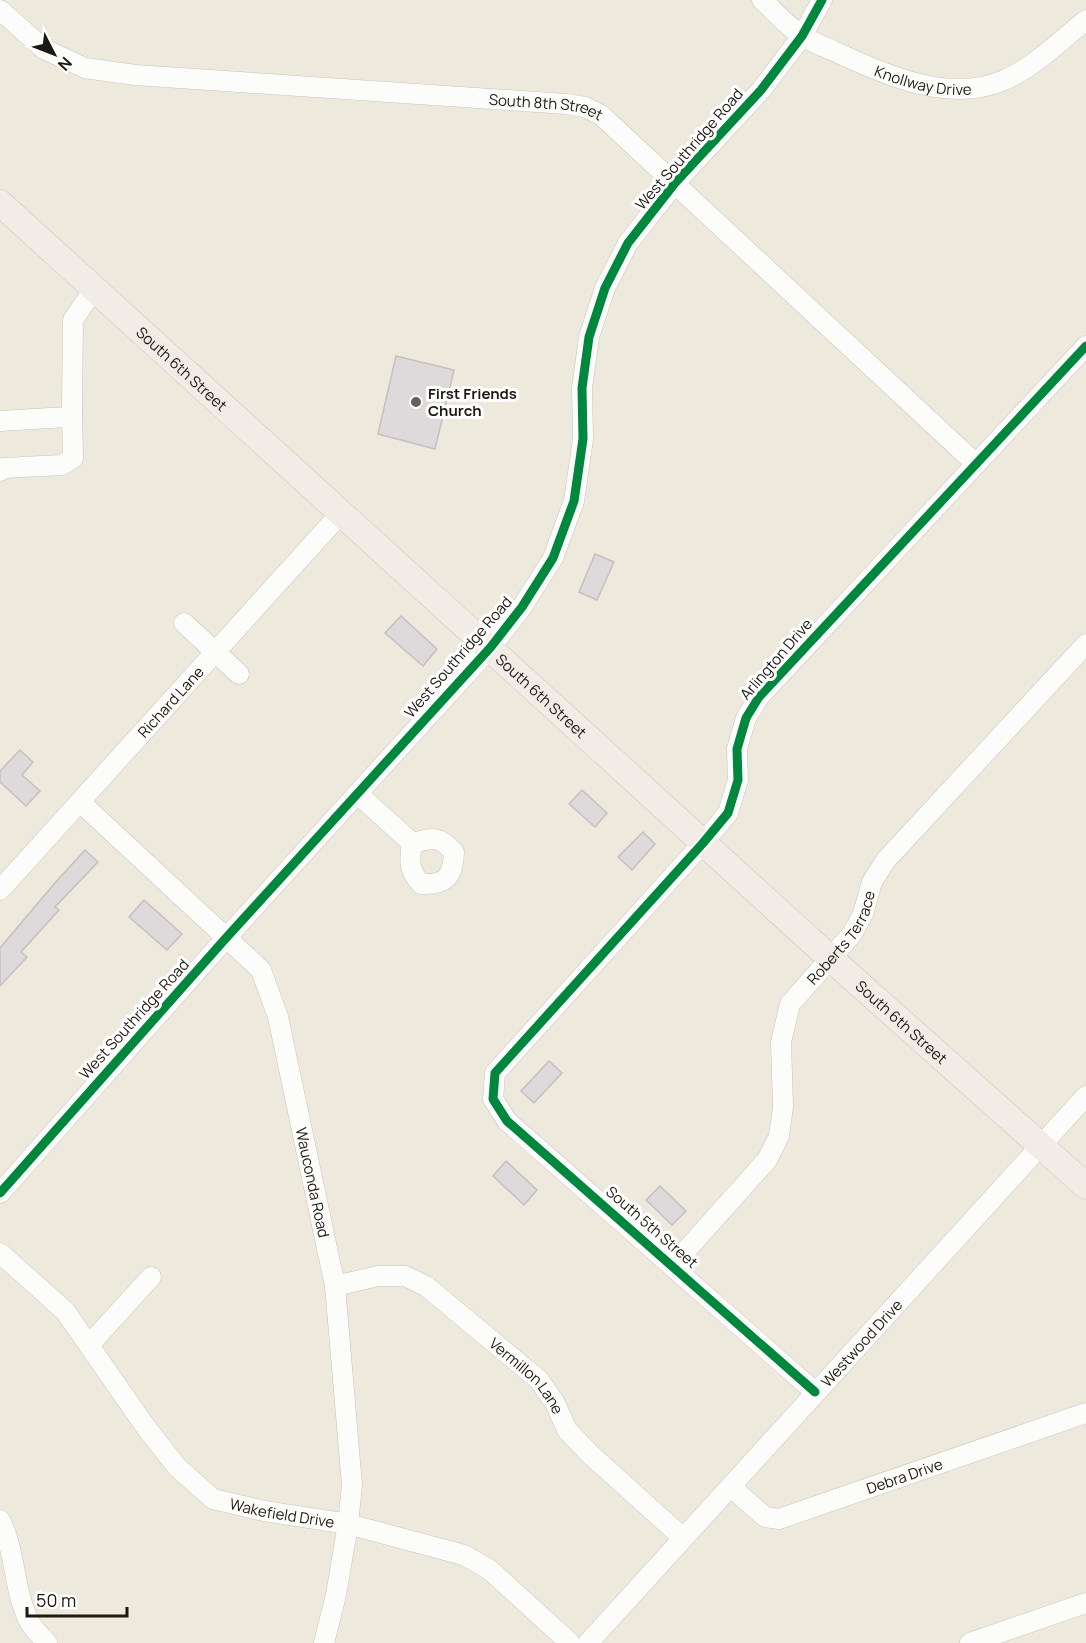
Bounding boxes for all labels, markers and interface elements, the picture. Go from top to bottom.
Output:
north arrow [24,24,84,84]
text: N [53,52,77,76]
street label: Knollway Drive [872,60,972,99]
street label: West Southridge Road [630,84,748,214]
street label: South 8th Street [488,88,607,125]
street label: South 6th Street [132,322,232,415]
place label: First Friends Church [428,383,517,421]
marker: First Friends Church [409,395,423,409]
street label: West Southridge Road [399,592,517,722]
street label: Arlington Drive [735,614,817,704]
street label: South 6th Street [491,649,592,742]
street label: Richard Lane [133,661,208,742]
street label: Roberts Terrace [802,888,880,989]
street label: West Southridge Road [74,954,194,1084]
street label: South 6th Street [851,975,952,1068]
street label: Wauconda Road [291,1125,335,1239]
street label: South 5th Street [601,1181,703,1273]
street label: Westwood Drive [816,1294,907,1391]
street label: Vermillon Lane [485,1333,569,1417]
street label: Debra Drive [863,1453,945,1499]
street label: Wakefield Drive [228,1493,336,1532]
scale bar [27,1580,128,1618]
text: 50 m [36,1588,76,1612]

